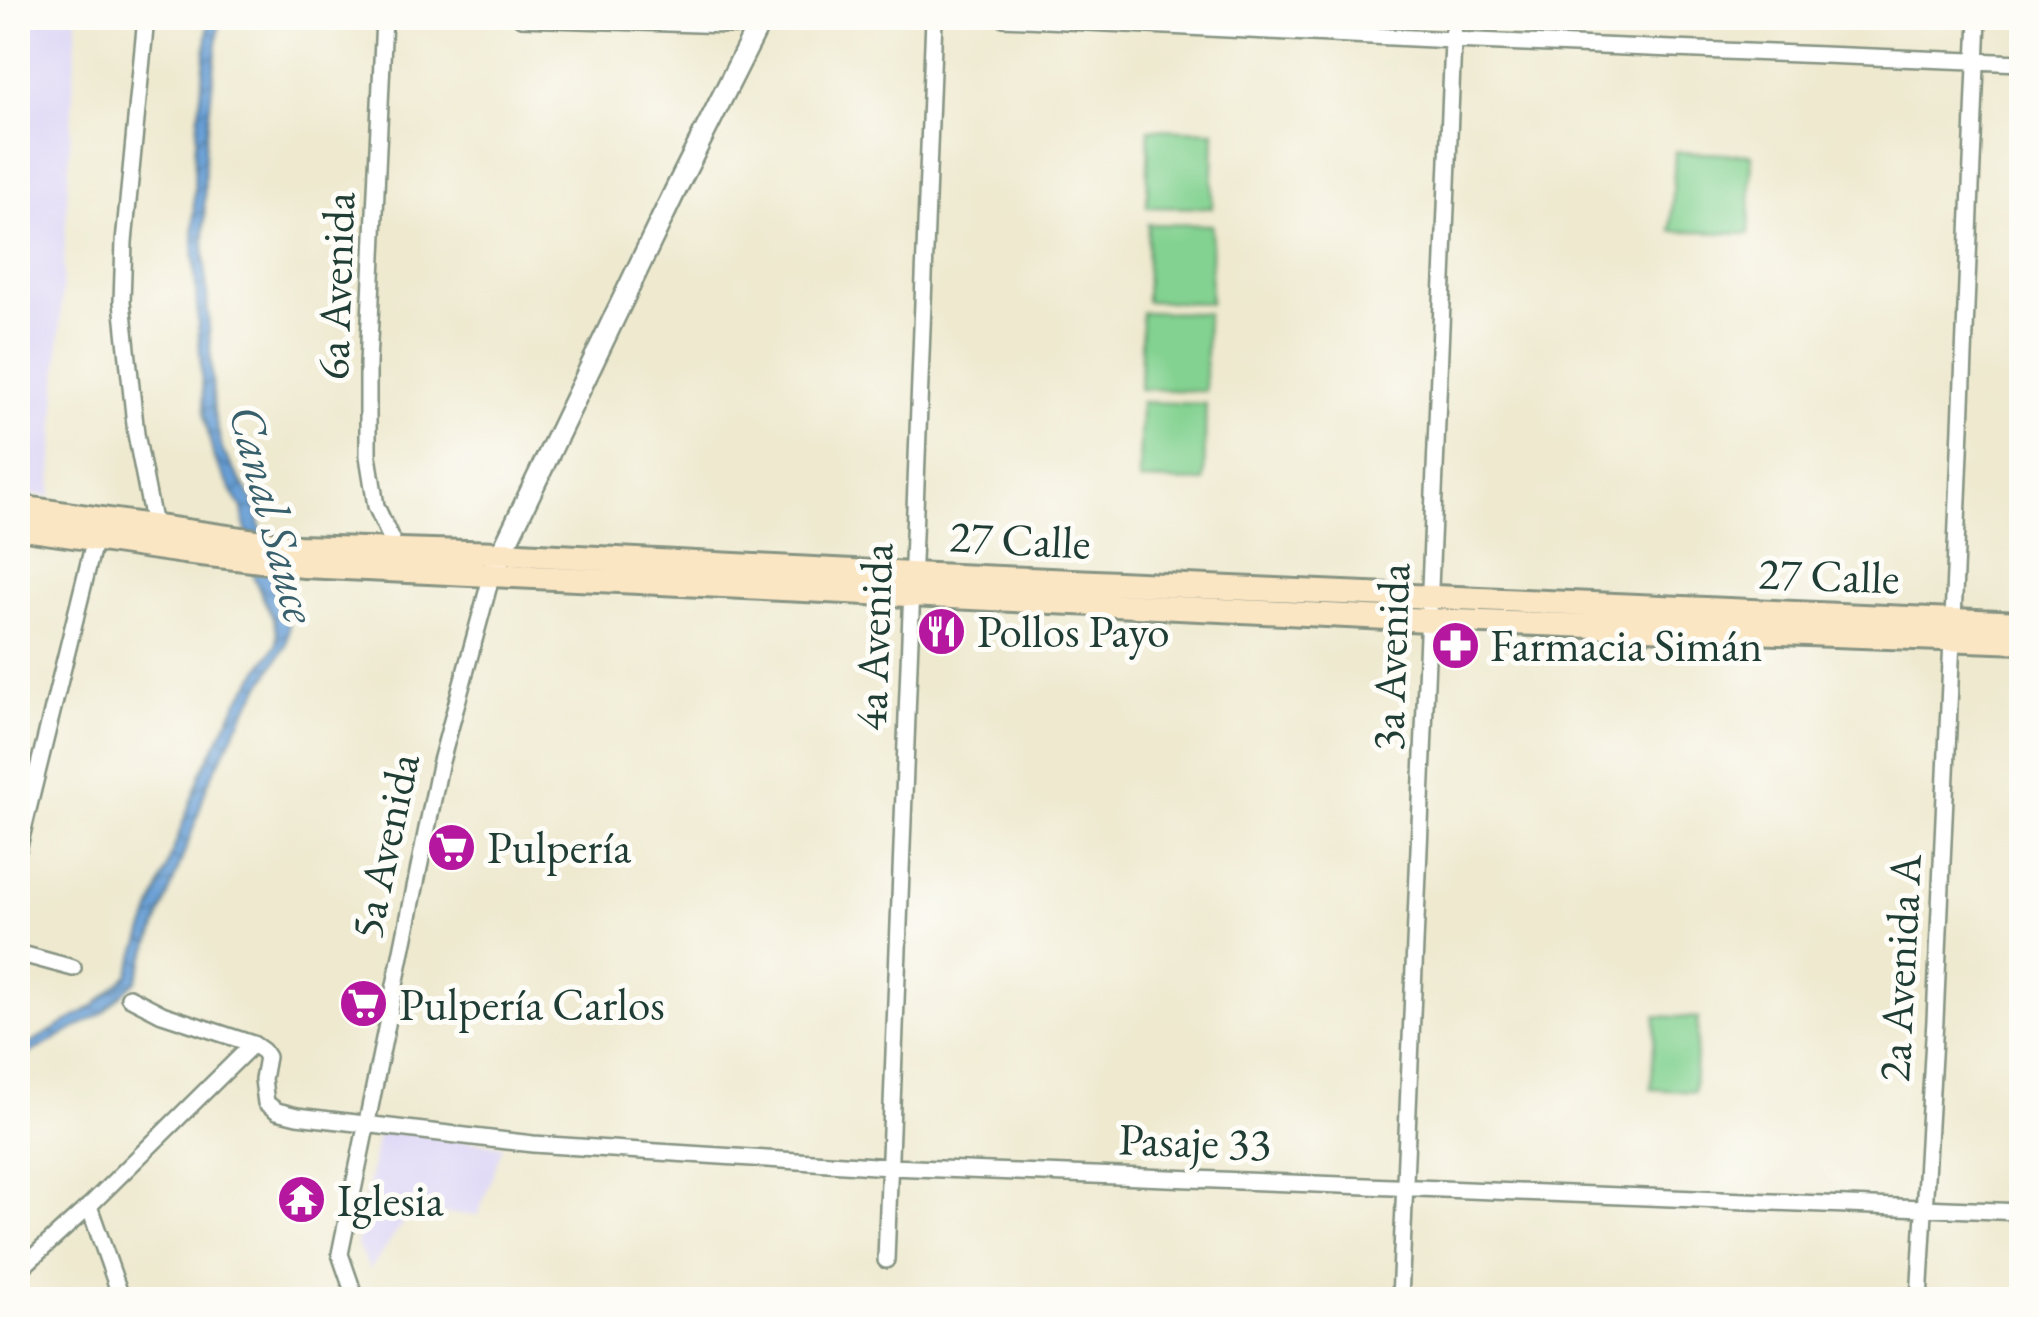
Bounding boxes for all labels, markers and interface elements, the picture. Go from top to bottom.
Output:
street label: 6a Avenida [303,191,367,381]
water label: Canal Sauce [215,398,333,631]
street label: 27 Calle [948,506,1092,572]
street label: 4a Avenida [841,542,905,732]
street label: 27 Calle [1757,544,1901,606]
street label: 3a Avenida [1358,562,1422,752]
place label: Pollos Payo [977,602,1170,660]
restaurant icon: Pollos Payo [916,605,968,657]
place label: Farmacia Simán [1490,616,1763,674]
pharmacy icon: Farmacia Simán [1429,619,1481,671]
street label: 5a Avenida [336,748,432,944]
place label: Pulpería [487,818,631,876]
supermarket icon: Pulpería [426,821,478,873]
street label: 2a Avenida A [1864,852,1934,1084]
place label: Pulpería Carlos [399,975,665,1033]
supermarket icon: Pulpería Carlos [338,978,390,1030]
street label: Pasaje 33 [1118,1109,1272,1173]
place label: Iglesia [337,1171,444,1229]
temple icon: Iglesia [276,1174,328,1226]

